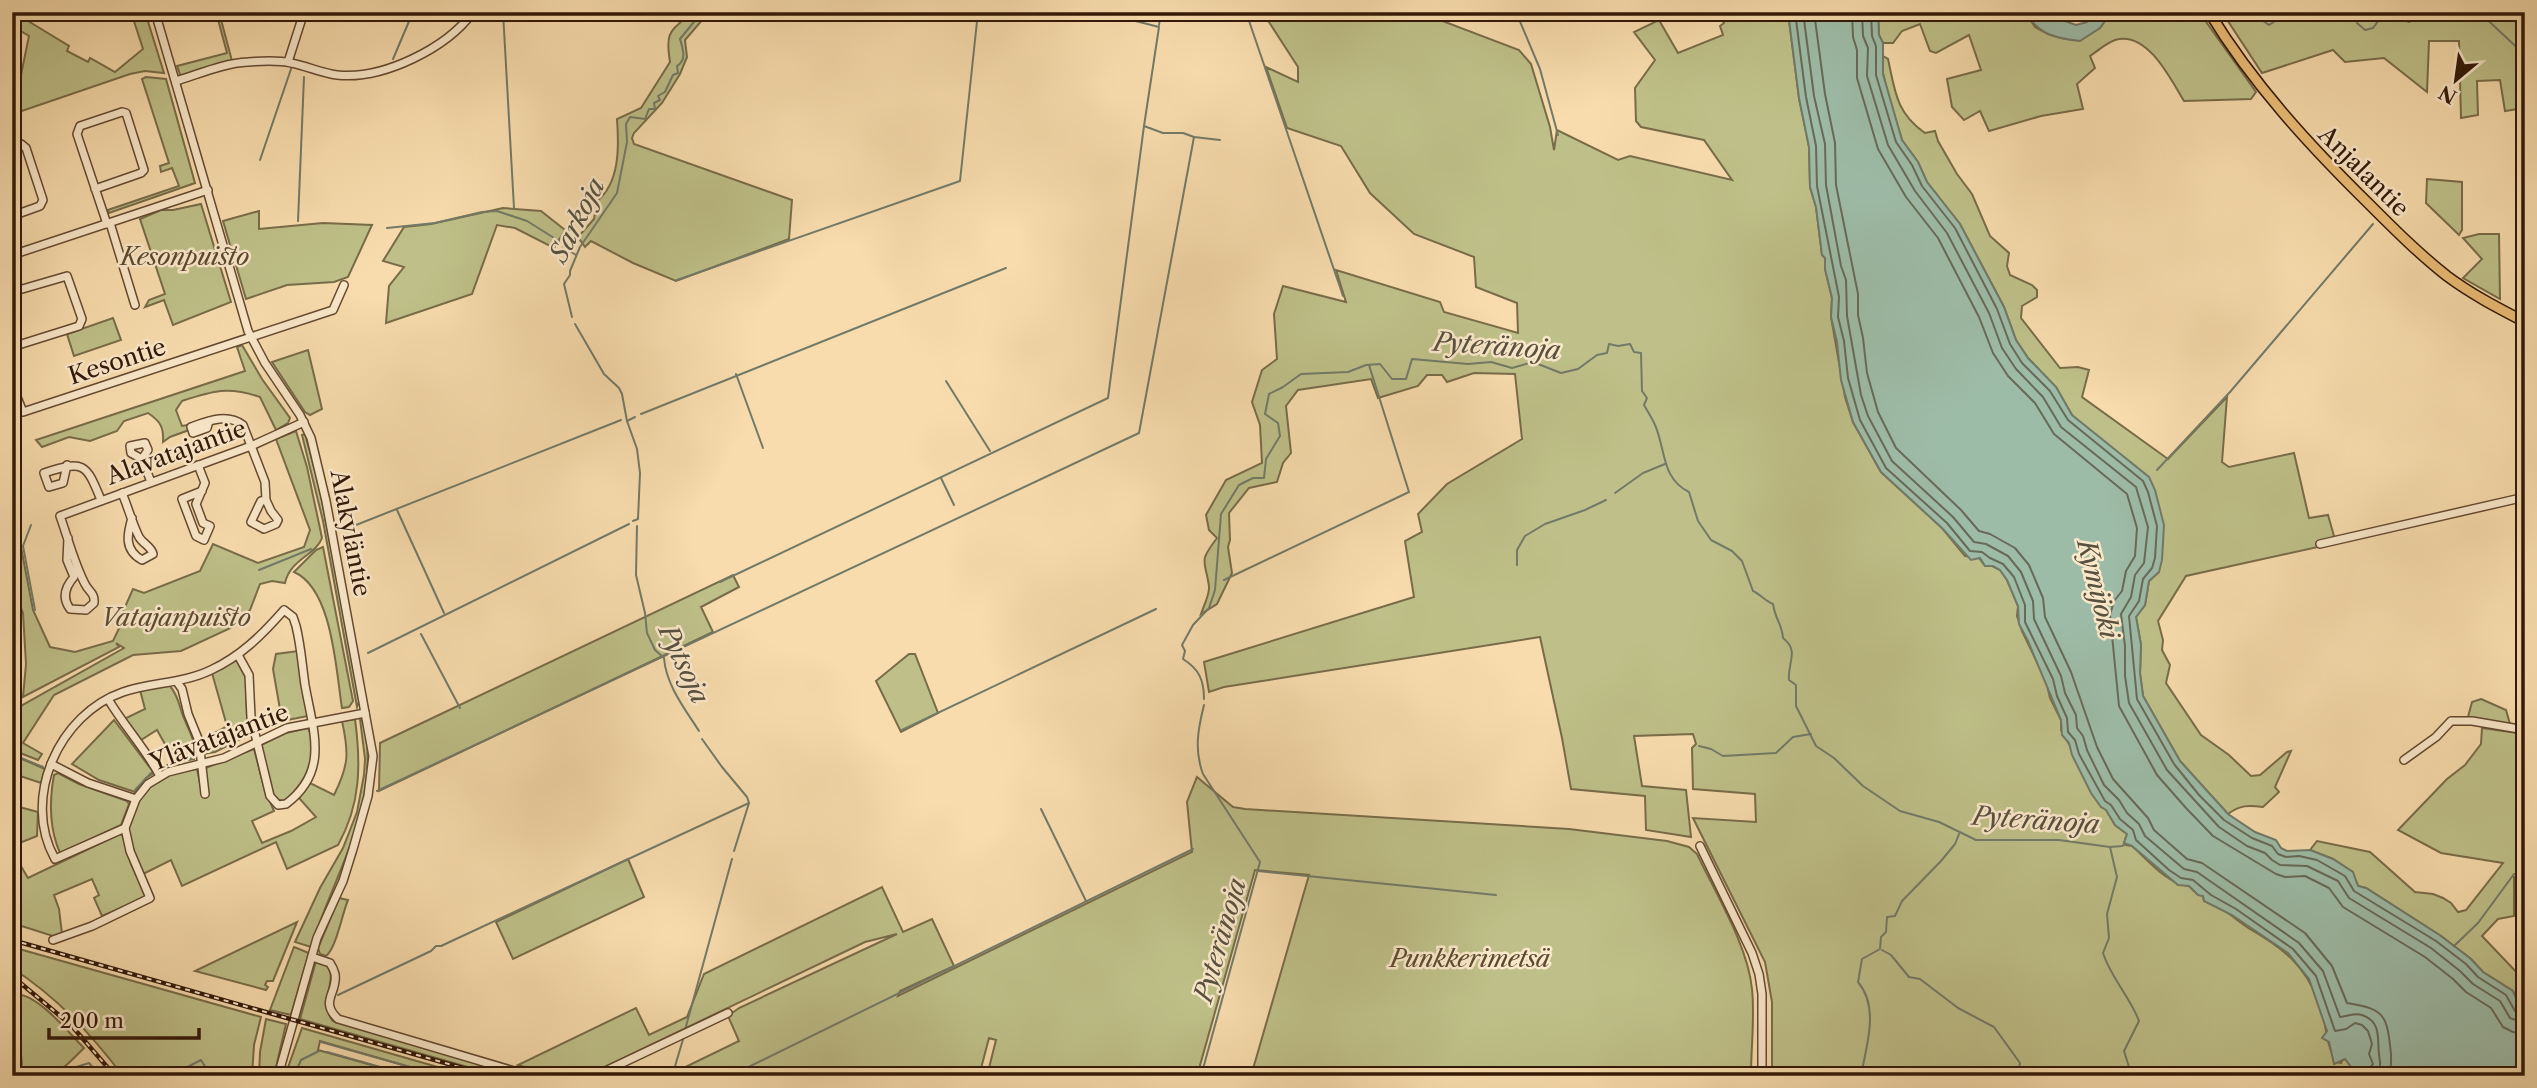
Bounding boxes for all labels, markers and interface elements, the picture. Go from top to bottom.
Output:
north arrow [2422,46,2492,116]
text: N [2435,80,2461,108]
street label: Anjalantie [2312,119,2415,222]
water label: Sarkoja [541,172,612,269]
park label: Kesonpuisto [119,242,249,271]
water label: Pyteränoja [1430,325,1562,366]
street label: Kesontie [65,332,169,390]
street label: Alavatajantie [101,413,250,491]
street label: Alakyläntie [324,466,377,599]
water label: Kymijoki [2070,534,2126,644]
park label: Vatajanpuisto [101,603,251,632]
water label: Pytsoja [651,618,716,709]
street label: Ylävatajantie [145,697,293,777]
water label: Pyteränoja [1969,799,2101,840]
water label: Pyteränoja [1187,874,1253,1008]
park label: Punkkerimetsä [1388,944,1551,973]
scale bar [49,997,200,1041]
text: 200 m [60,1008,124,1033]

